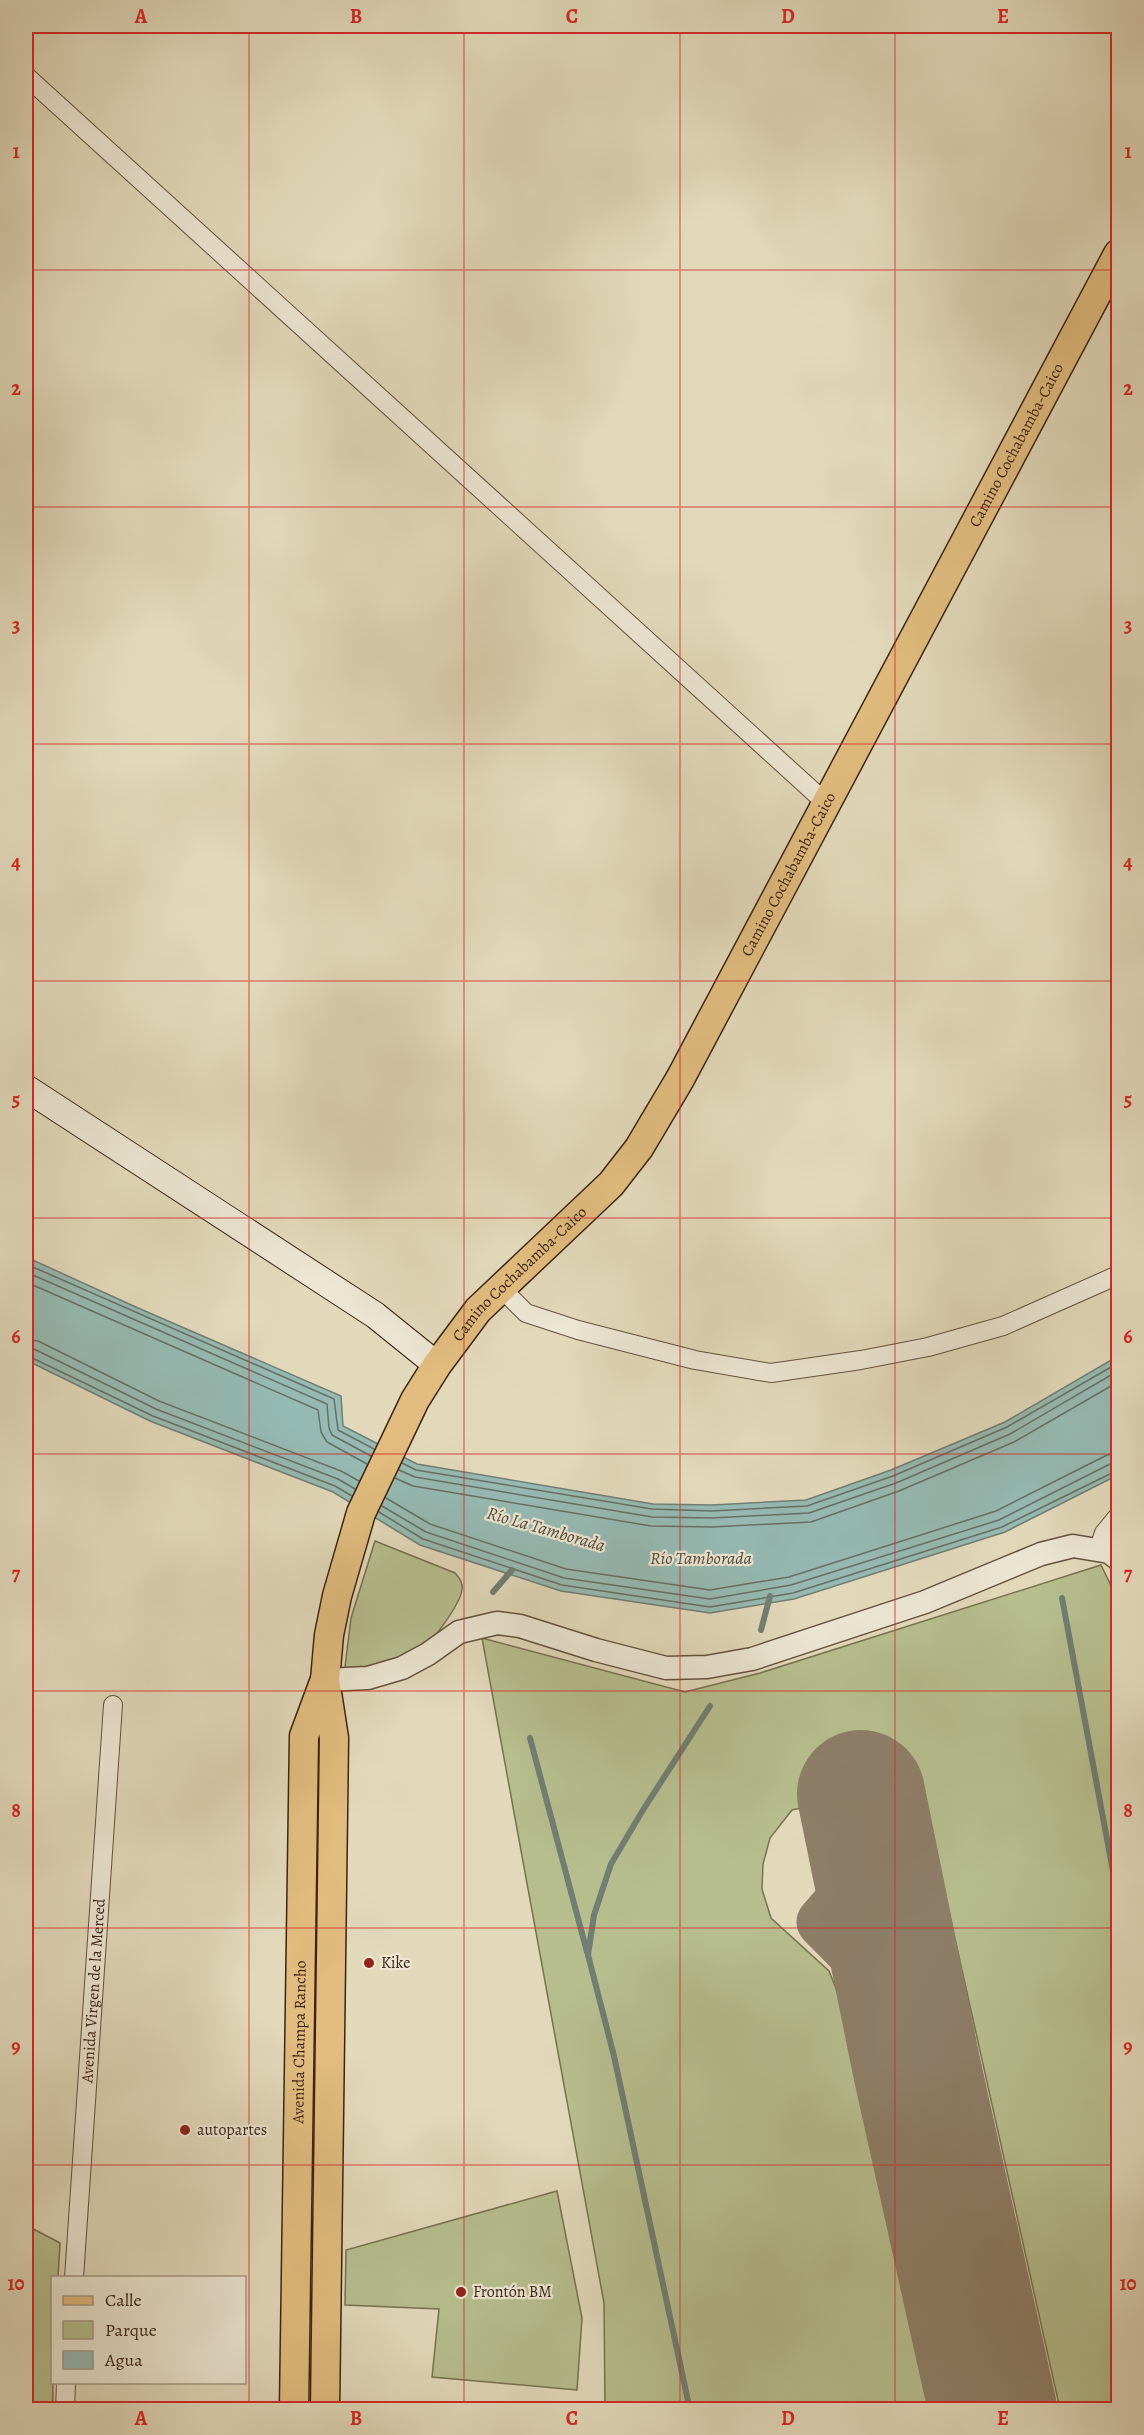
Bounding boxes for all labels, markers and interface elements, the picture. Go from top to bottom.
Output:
text: A [134,3,148,30]
text: B [350,3,362,30]
text: C [566,3,578,30]
text: D [781,3,795,30]
text: E [997,3,1009,30]
text: 1 [12,138,20,165]
text: 1 [1124,138,1132,165]
street label: Camino Cochabamba-Caico [964,359,1069,531]
text: 2 [11,375,21,402]
text: 2 [1123,375,1133,402]
text: 3 [12,612,20,639]
text: 3 [1124,612,1132,639]
street label: Camino Cochabamba-Caico [736,788,841,960]
text: 4 [11,849,21,876]
text: 4 [1123,849,1133,876]
text: 5 [12,1086,20,1113]
text: 5 [1124,1086,1132,1113]
street label: Camino Cochabamba-Caico [447,1201,592,1346]
text: 6 [11,1323,21,1350]
text: 6 [1123,1323,1133,1350]
water label: Río La Tamborada [484,1501,608,1557]
water label: Río Tamborada [650,1546,752,1570]
text: 7 [12,1560,21,1587]
text: 7 [1124,1560,1133,1587]
text: 8 [11,1797,21,1824]
text: 8 [1123,1797,1133,1824]
street label: Avenida Virgen de la Merced [76,1897,111,2085]
place label: Kike [381,1952,410,1974]
marker: Kike [362,1956,376,1970]
street label: Avenida Champa Rancho [287,1960,312,2125]
text: 9 [11,2033,21,2060]
text: 9 [1123,2033,1133,2060]
place label: autopartes [197,2119,267,2141]
marker: autopartes [178,2123,192,2137]
text: 10 [7,2270,25,2297]
text: 10 [1119,2270,1137,2297]
legend [51,2276,246,2384]
place label: Frontón BM [473,2281,552,2303]
marker: Frontón BM [454,2285,468,2299]
text: Calle [105,2288,142,2312]
text: Parque [105,2318,157,2342]
text: Agua [104,2348,143,2372]
text: A [134,2405,148,2432]
text: B [350,2405,362,2432]
text: C [566,2405,578,2432]
text: D [781,2405,795,2432]
text: E [997,2405,1009,2432]

